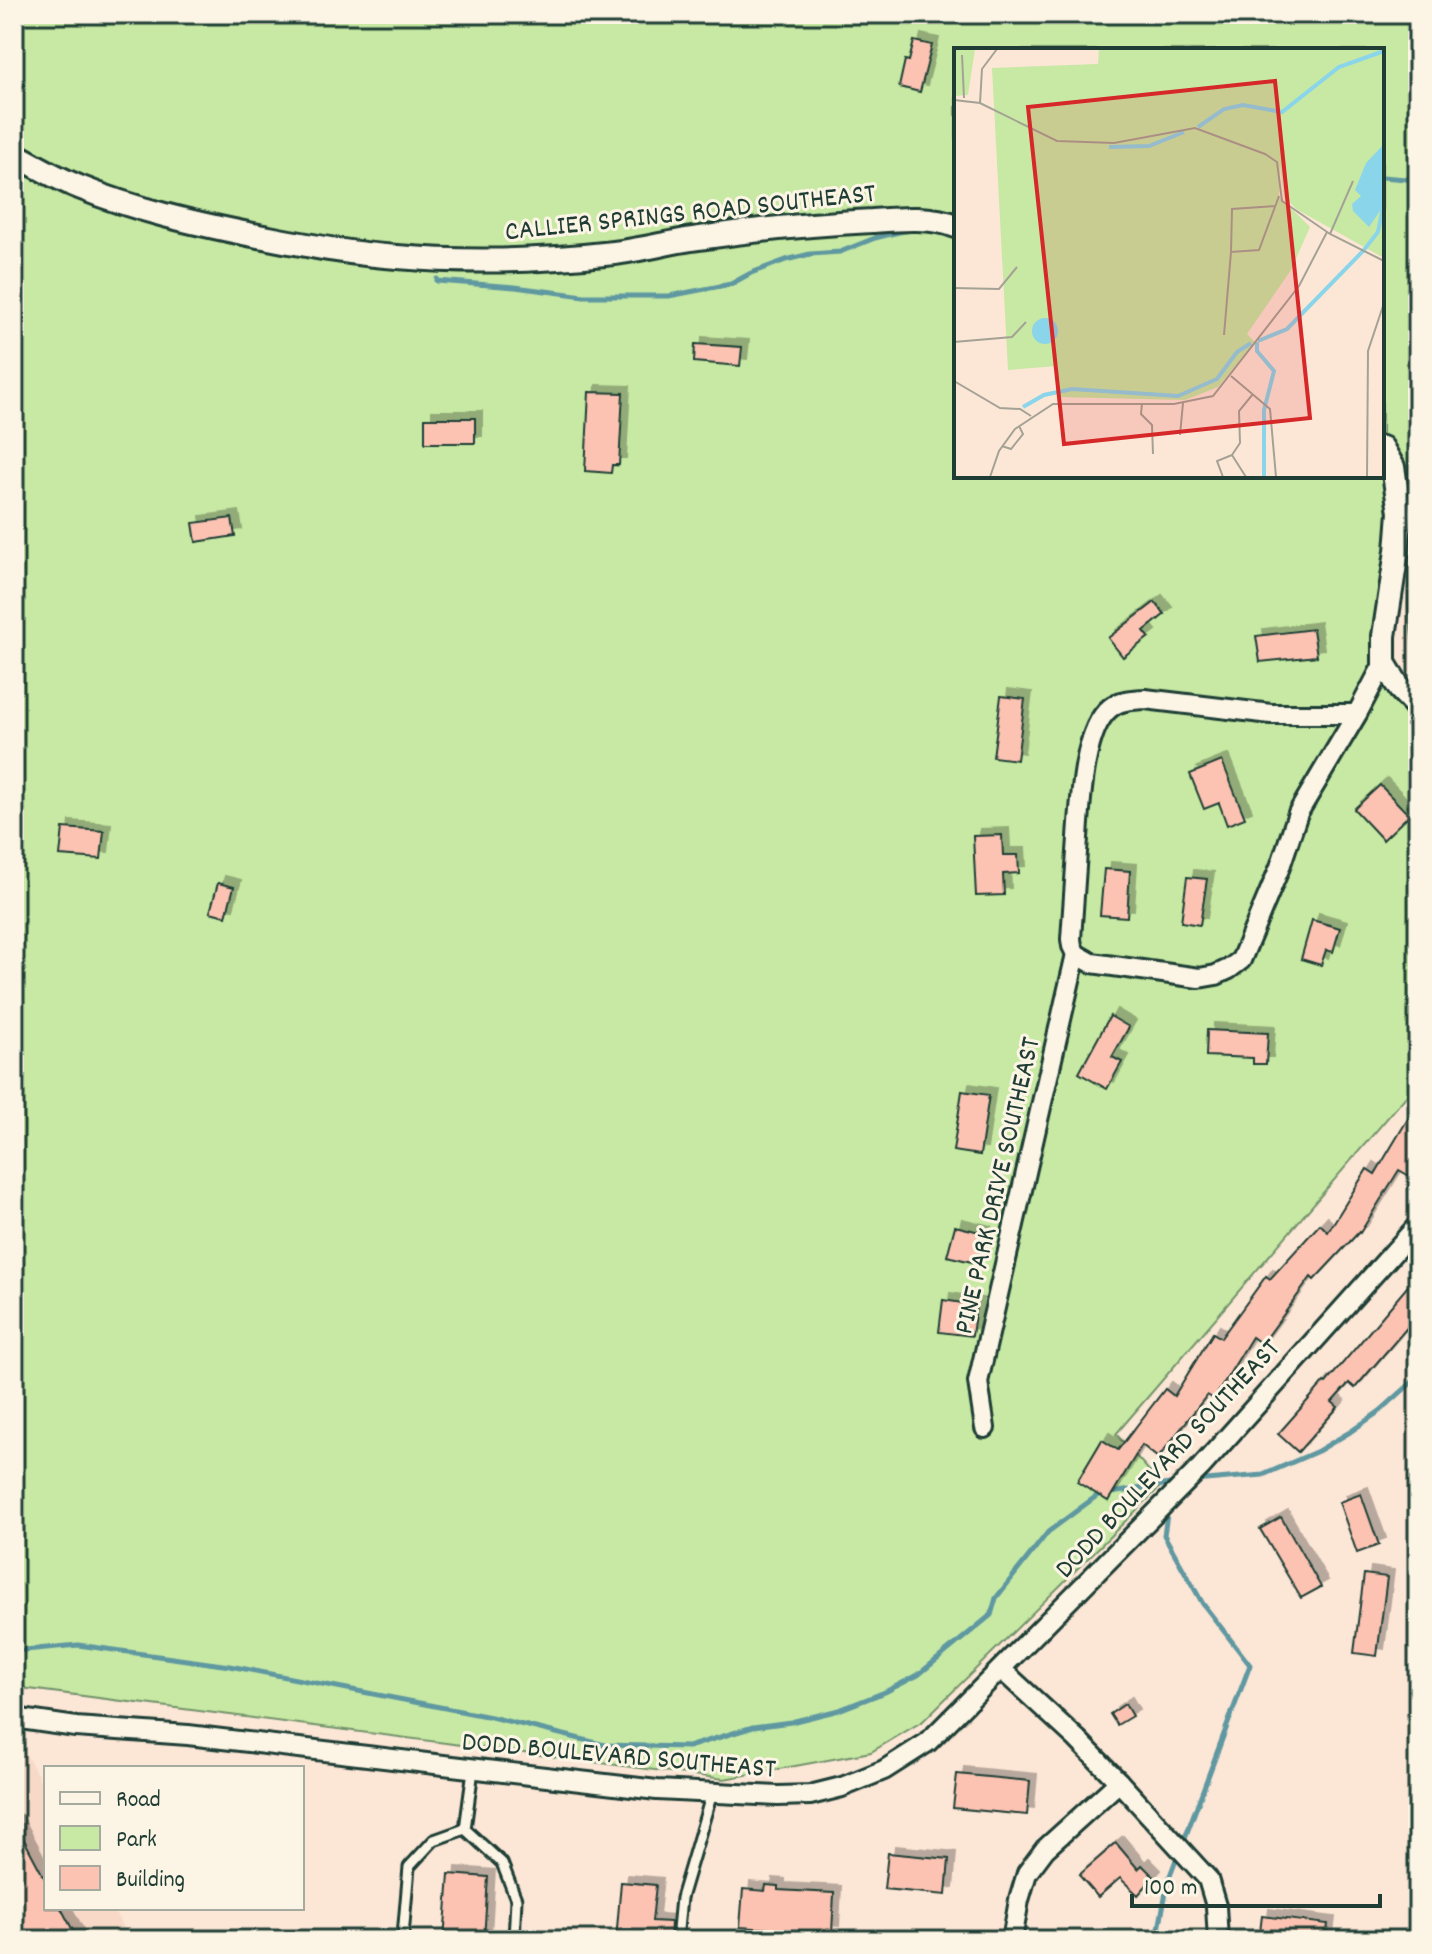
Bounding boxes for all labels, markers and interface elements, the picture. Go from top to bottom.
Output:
inset map [954,48,1384,478]
street label: CALLIER SPRINGS ROAD SOUTHEAST [503,176,878,254]
street label: PINE PARK DRIVE SOUTHEAST [946,1034,1054,1339]
street label: DODD BOULEVARD SOUTHEAST [1048,1332,1292,1589]
street label: DODD BOULEVARD SOUTHEAST [460,1724,777,1792]
legend [44,1766,304,1910]
text: Road [116,1784,161,1818]
text: Park [116,1824,157,1858]
scale bar [1132,1858,1380,1908]
text: Building [116,1864,185,1898]
text: 100 m [1144,1872,1197,1906]

